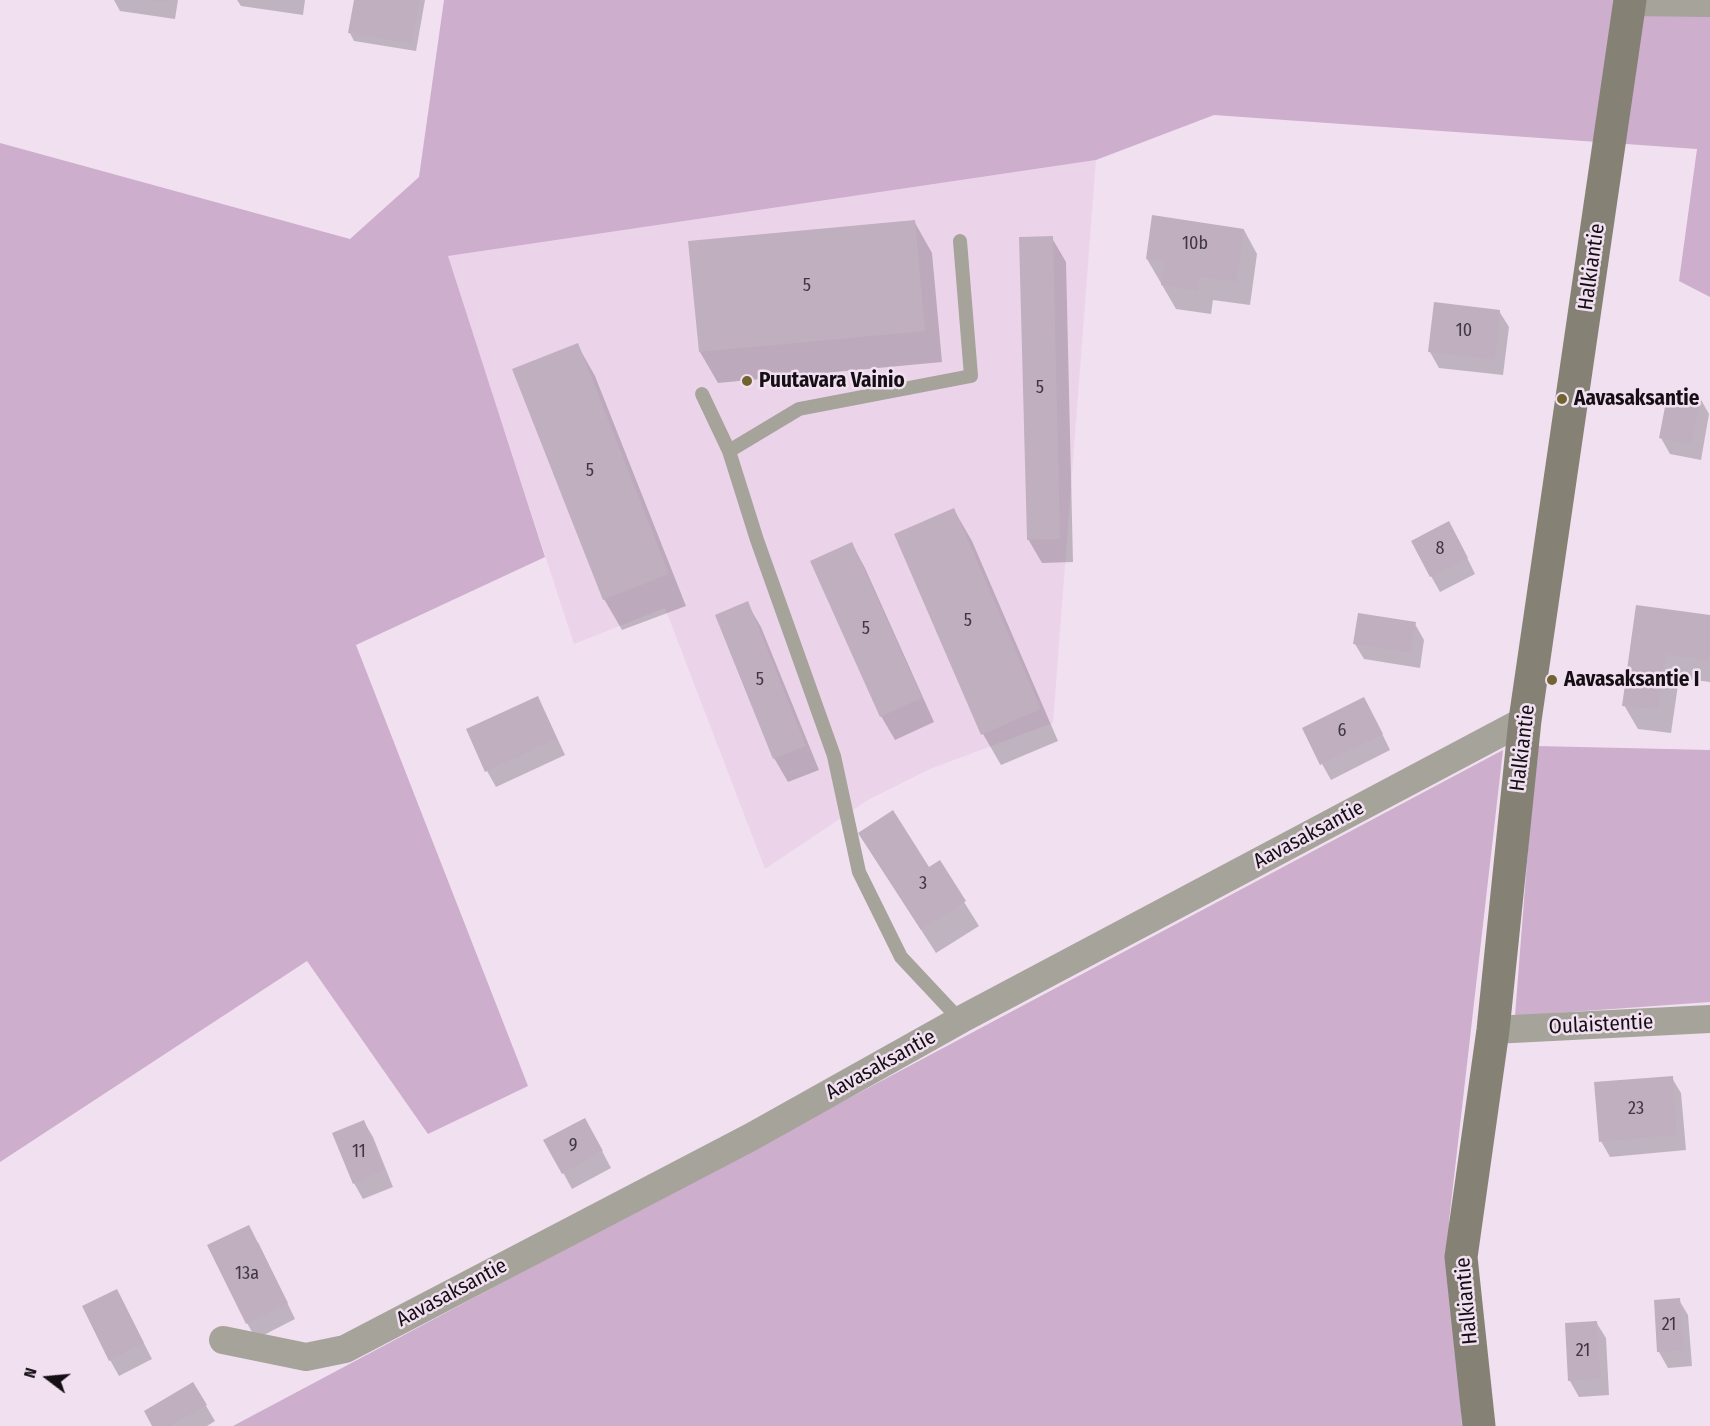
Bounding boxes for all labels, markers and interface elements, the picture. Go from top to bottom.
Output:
street label: Halkiantie [1573,222,1611,312]
house number: 10b [1182,233,1208,255]
house number: 5 [803,275,811,297]
house number: 10 [1456,320,1472,342]
place label: Puutavara Vainio [759,368,905,394]
marker: Puutavara Vainio [740,374,754,388]
house number: 5 [1036,377,1044,399]
place label: Aavasaksantie [1574,386,1699,412]
marker: Aavasaksantie [1555,392,1569,406]
house number: 5 [586,460,594,482]
house number: 8 [1436,538,1444,560]
house number: 5 [964,610,972,632]
house number: 5 [862,618,870,640]
place label: Aavasaksantie I [1564,667,1699,693]
house number: 5 [756,669,764,691]
marker: Aavasaksantie I [1545,673,1559,687]
street label: Halkiantie [1505,703,1541,793]
house number: 6 [1338,720,1346,742]
street label: Aavasaksantie [1249,795,1369,875]
house number: 3 [919,873,927,895]
street label: Oulaistentie [1548,1010,1654,1040]
street label: Aavasaksantie [822,1024,940,1106]
house number: 23 [1628,1098,1644,1120]
house number: 9 [569,1135,577,1157]
house number: 11 [352,1141,366,1163]
street label: Aavasaksantie [392,1253,512,1333]
street label: Halkiantie [1451,1256,1483,1346]
house number: 13a [235,1263,259,1285]
house number: 21 [1662,1314,1676,1336]
house number: 21 [1576,1340,1590,1362]
north arrow [18,1348,78,1408]
text: N [20,1366,41,1380]

